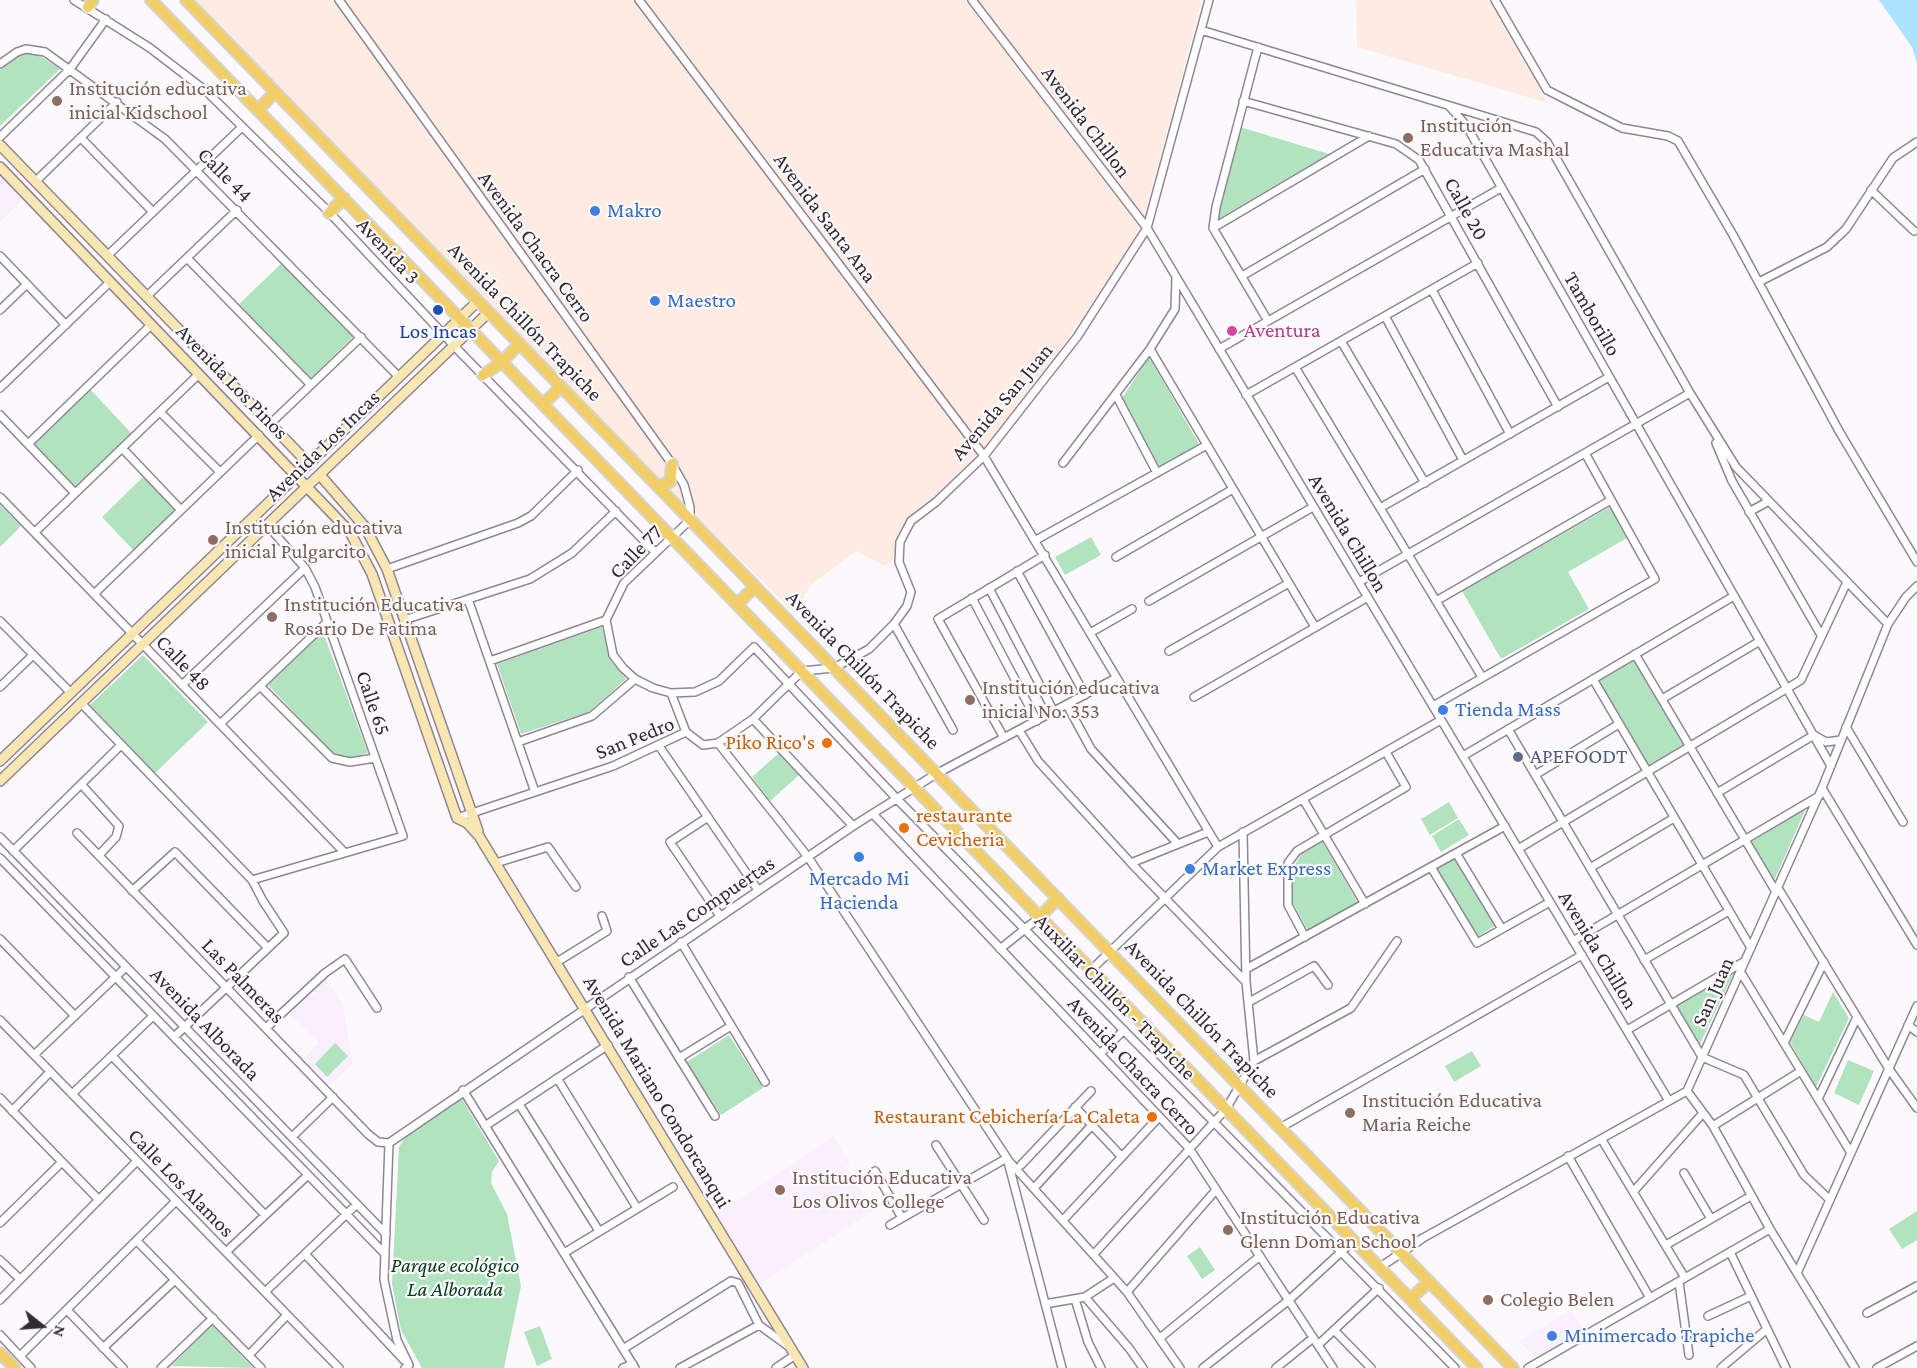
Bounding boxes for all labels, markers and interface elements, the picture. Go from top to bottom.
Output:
street label: Avenida Chillon [1036,61,1136,183]
place label: Institución educativa inicial Kidschool [69,76,247,126]
marker: Institución educativa inicial Kidschool [50,94,64,108]
place label: Institución Educativa Mashal [1420,113,1570,163]
marker: Institución Educativa Mashal [1401,131,1415,145]
street label: Calle 44 [192,142,258,208]
street label: Avenida Santa Ana [768,148,882,288]
street label: Avenida Chacra Cerro [473,166,599,328]
street label: Calle 20 [1438,173,1494,245]
place label: Makro [607,198,662,224]
marker: Makro [588,204,602,218]
street label: Avenida 3 [351,213,425,289]
street label: Avenida Chillón Trapiche [443,237,607,407]
street label: Tamborillo [1558,267,1626,361]
place label: Maestro [667,288,736,314]
marker: Maestro [648,294,662,308]
marker: Los Incas [431,303,445,317]
place label: Aventura [1244,318,1320,344]
street label: Avenida Los Pinos [171,319,293,445]
place label: Los Incas [399,319,477,345]
marker: Aventura [1225,324,1239,338]
street label: Avenida San Juan [946,338,1058,466]
street label: Avenida Los Incas [261,385,385,507]
street label: Avenida Chillon [1303,469,1393,597]
place label: Institución educativa inicial Pulgarcito [225,515,403,565]
street label: Calle 77 [604,520,668,584]
marker: Institución educativa inicial Pulgarcito [206,533,220,547]
street label: Avenida Chillón Trapiche [781,585,945,755]
place label: Institución Educativa Rosario De Fatima [284,592,464,642]
marker: Institución Educativa Rosario De Fatima [265,610,279,624]
street label: Calle 48 [150,630,216,696]
street label: Calle 65 [350,667,396,739]
place label: Institución educativa inicial No. 353 [982,675,1160,725]
marker: Institución educativa inicial No. 353 [963,693,977,707]
place label: Tienda Mass [1455,697,1561,723]
marker: Tienda Mass [1436,703,1450,717]
street label: San Pedro [592,711,678,765]
place label: Piko Rico's [726,730,815,756]
marker: Piko Rico's [820,736,834,750]
place label: APEFOODT [1530,744,1627,770]
marker: APEFOODT [1511,750,1525,764]
place label: restaurante Cevicheria [916,803,1012,853]
marker: restaurante Cevicheria [897,821,911,835]
marker: Mercado Mi Hacienda [852,850,866,864]
street label: Calle Las Compuertas [615,851,779,973]
place label: Market Express [1202,856,1331,882]
marker: Market Express [1183,862,1197,876]
place label: Mercado Mi Hacienda [809,866,909,916]
street label: Avenida Chillon [1553,886,1643,1014]
street label: Auxiliar Chillón - Trapiche [1029,909,1201,1085]
street label: Las Palmeras [196,933,290,1029]
street label: Avenida Chillón Trapiche [1120,934,1284,1104]
street label: San Juan [1687,953,1739,1031]
street label: Avenida Alborada [145,962,265,1086]
street label: Avenida Mariano Condorcanqui [578,971,736,1213]
street label: Avenida Chacra Cerro [1062,991,1204,1141]
place label: Institución Educativa Maria Reiche [1362,1088,1542,1138]
place label: Restaurant Cebichería La Caleta [874,1104,1140,1130]
marker: Institución Educativa Maria Reiche [1343,1106,1357,1120]
marker: Restaurant Cebichería La Caleta [1145,1110,1159,1124]
street label: Calle Los Alamos [123,1123,239,1243]
place label: Institución Educativa Los Olivos College [792,1165,972,1215]
marker: Institución Educativa Los Olivos College [773,1183,787,1197]
place label: Institución Educativa Glenn Doman School [1240,1205,1420,1255]
marker: Institución Educativa Glenn Doman School [1221,1223,1235,1237]
park label: Parque ecológico La Alborada [391,1253,519,1303]
place label: Colegio Belen [1500,1287,1614,1313]
marker: Colegio Belen [1481,1293,1495,1307]
north arrow [12,1296,72,1356]
place label: Minimercado Trapiche [1564,1323,1754,1349]
text: N [50,1324,69,1339]
marker: Minimercado Trapiche [1545,1329,1559,1343]

